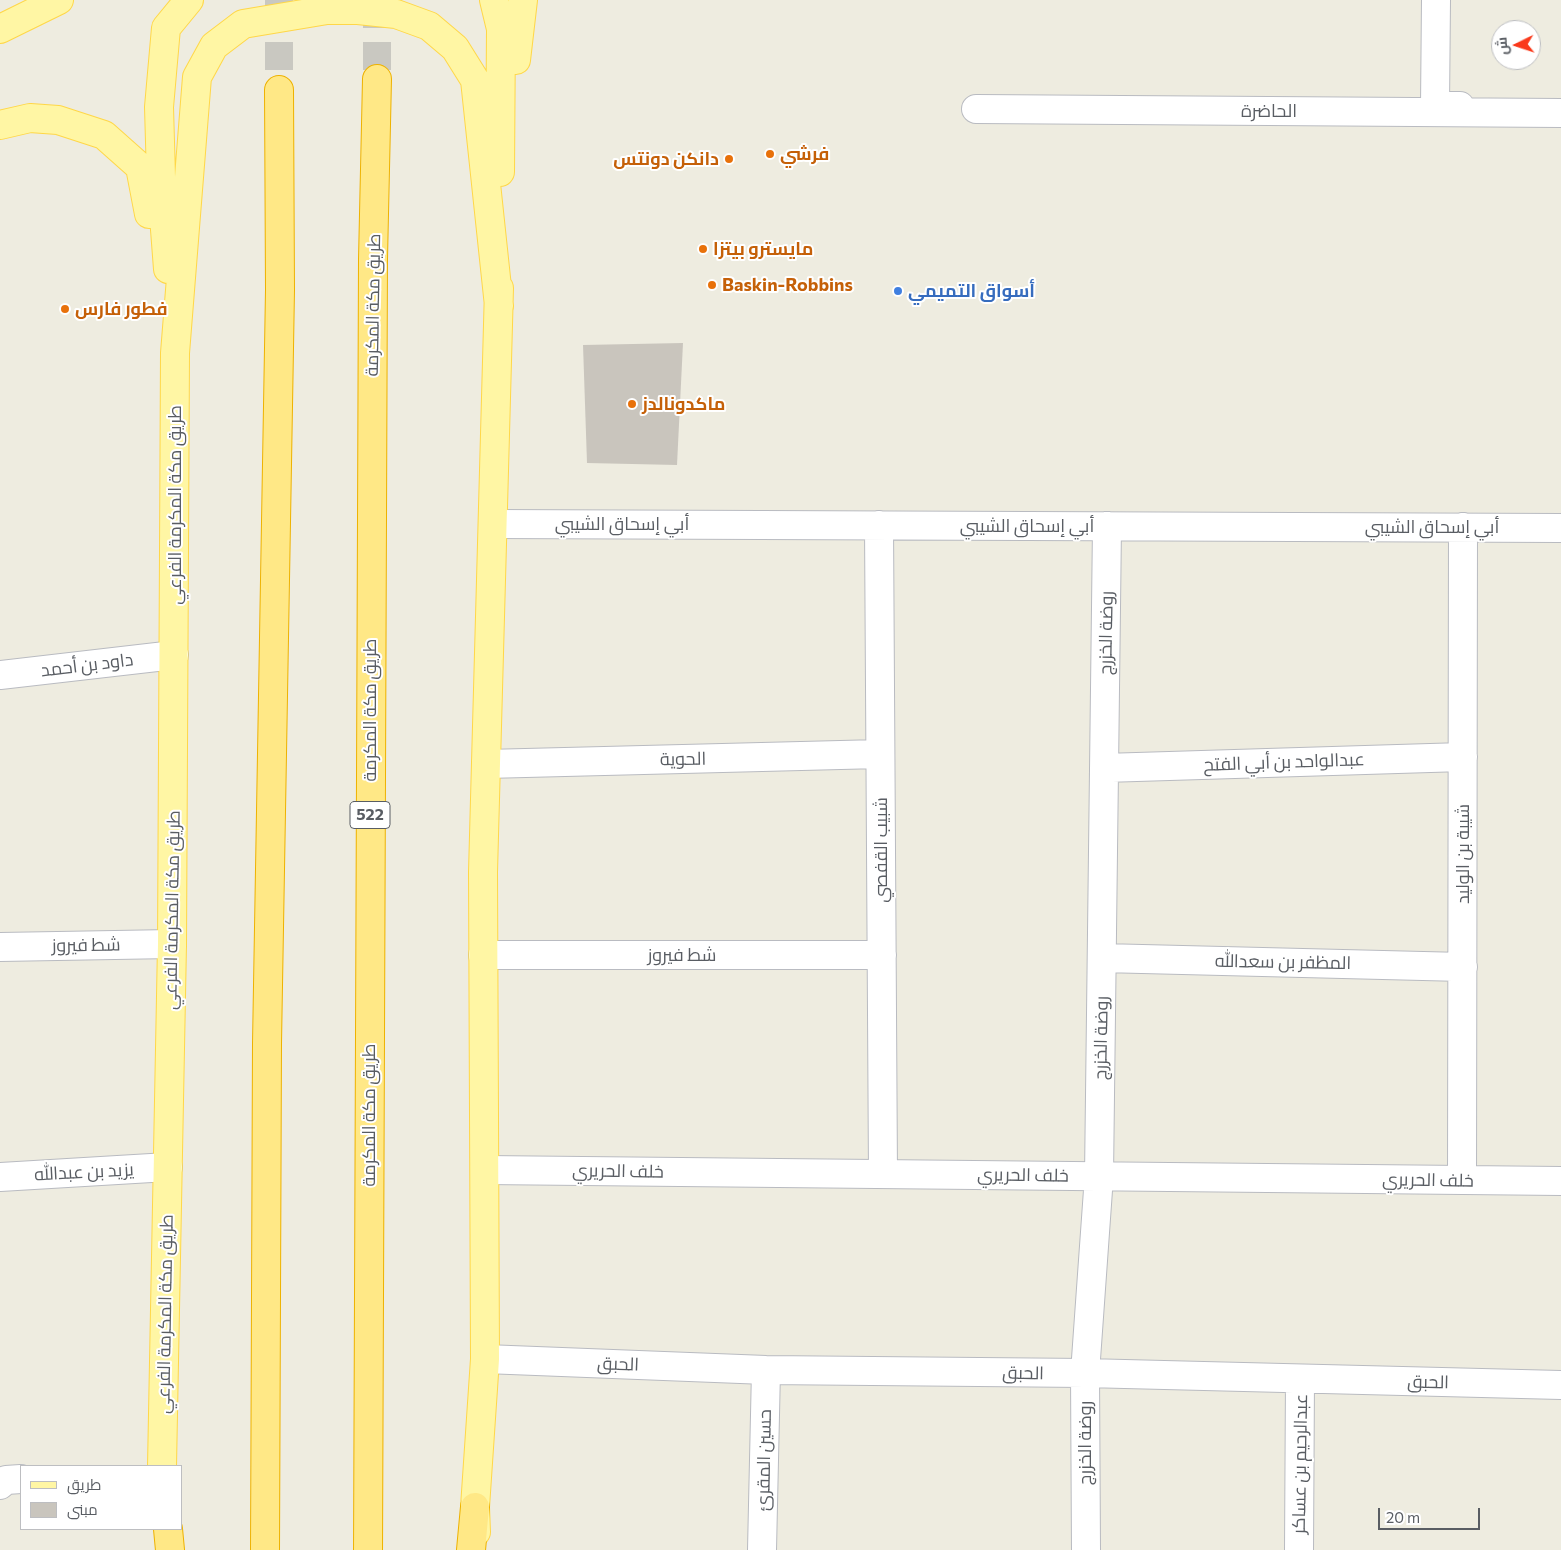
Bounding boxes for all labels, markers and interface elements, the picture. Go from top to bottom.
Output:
north arrow [1491,20,1541,70]
text: ش [1492,36,1511,56]
street label: الحاضرة [1241,100,1297,122]
place label: فرشي [780,143,829,165]
place label: دانكن دونتس [613,148,719,170]
marker: فرشي [764,148,776,160]
marker: دانكن دونتس [723,153,735,165]
street label: طريق مكة المكرمة [361,233,385,377]
place label: مايسترو بيتزا [713,238,813,260]
marker: مايسترو بيتزا [697,243,709,255]
place label: Baskin-Robbins [722,274,853,296]
marker: Baskin-Robbins [706,279,718,291]
place label: أسواق التميمي [908,280,1035,302]
marker: أسواق التميمي [892,285,904,297]
place label: فطور فارس [75,298,167,320]
marker: فطور فارس [59,303,71,315]
place label: ماكدونالدز [642,393,725,415]
marker: ماكدونالدز [626,398,638,410]
street label: طريق مكة المكرمة الفرعي [164,405,186,605]
street label: أبي إسحاق الشيبي [555,513,689,535]
street label: أبي إسحاق الشيبي [960,515,1094,537]
street label: أبي إسحاق الشيبي [1365,516,1499,538]
street label: روضة الخزرج [1094,591,1118,675]
street label: طريق مكة المكرمة [359,639,381,781]
street label: داود بن أحمد [40,649,134,681]
street label: الحوية [660,748,706,770]
street label: عبدالواحد بن أبي الفتح [1203,748,1365,776]
street label: شبيب القفصي [870,797,892,903]
road number: 522 [350,802,390,828]
street label: شيبة بن الوليد [1452,804,1474,904]
street label: طريق مكة المكرمة الفرعي [159,810,185,1010]
street label: شط فيروز [51,934,121,956]
street label: شط فيروز [648,944,716,966]
street label: المظفر بن سعدالله [1215,950,1351,974]
street label: روضة الخزرج [1089,996,1113,1080]
street label: طريق مكة المكرمة [358,1044,380,1186]
street label: يزيد بن عبدالله [34,1159,134,1185]
street label: خلف الحريري [572,1159,664,1183]
street label: خلف الحريري [977,1163,1069,1187]
street label: خلف الحريري [1382,1168,1474,1192]
street label: طريق مكة المكرمة الفرعي [152,1214,178,1414]
street label: الحبق [597,1352,639,1376]
street label: الحبق [1002,1362,1044,1384]
street label: الحبق [1407,1371,1449,1393]
street label: عبدالرحيم بن عساكر [1288,1394,1312,1534]
street label: روضة الخزرج [1074,1401,1096,1485]
street label: حسين المقرئ [752,1409,776,1511]
legend [20,1465,182,1530]
text: طريق [67,1475,101,1493]
scale bar [1381,1498,1484,1530]
text: مبنى [67,1500,98,1518]
text: 20 m [1386,1508,1420,1526]

